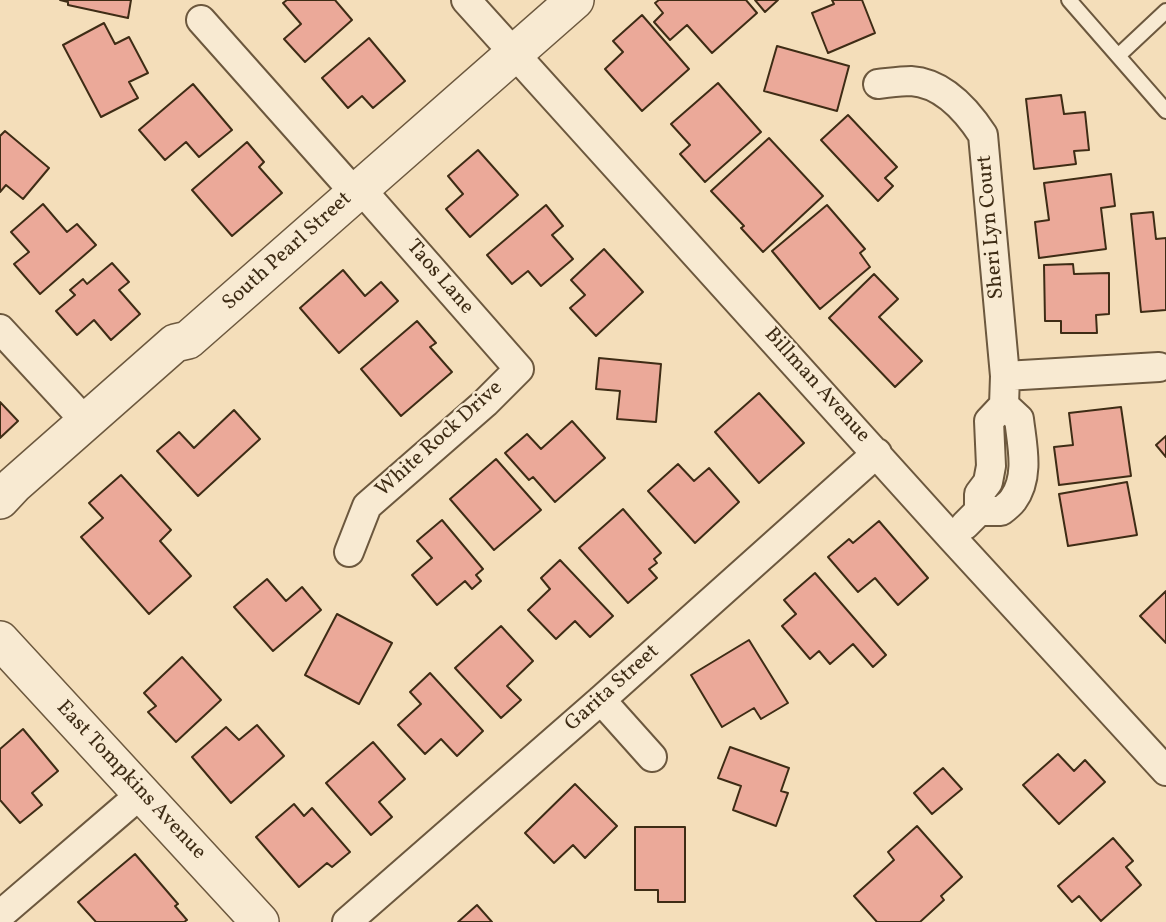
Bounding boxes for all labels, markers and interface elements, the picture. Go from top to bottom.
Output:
street label: Sheri Lyn Court [973,154,1011,300]
street label: South Pearl Street [218,187,358,317]
street label: Taos Lane [400,236,478,320]
street label: Billman Avenue [758,323,874,449]
street label: White Rock Drive [371,376,509,504]
street label: Garita Street [561,640,665,738]
street label: East Tompkins Avenue [50,696,210,866]

